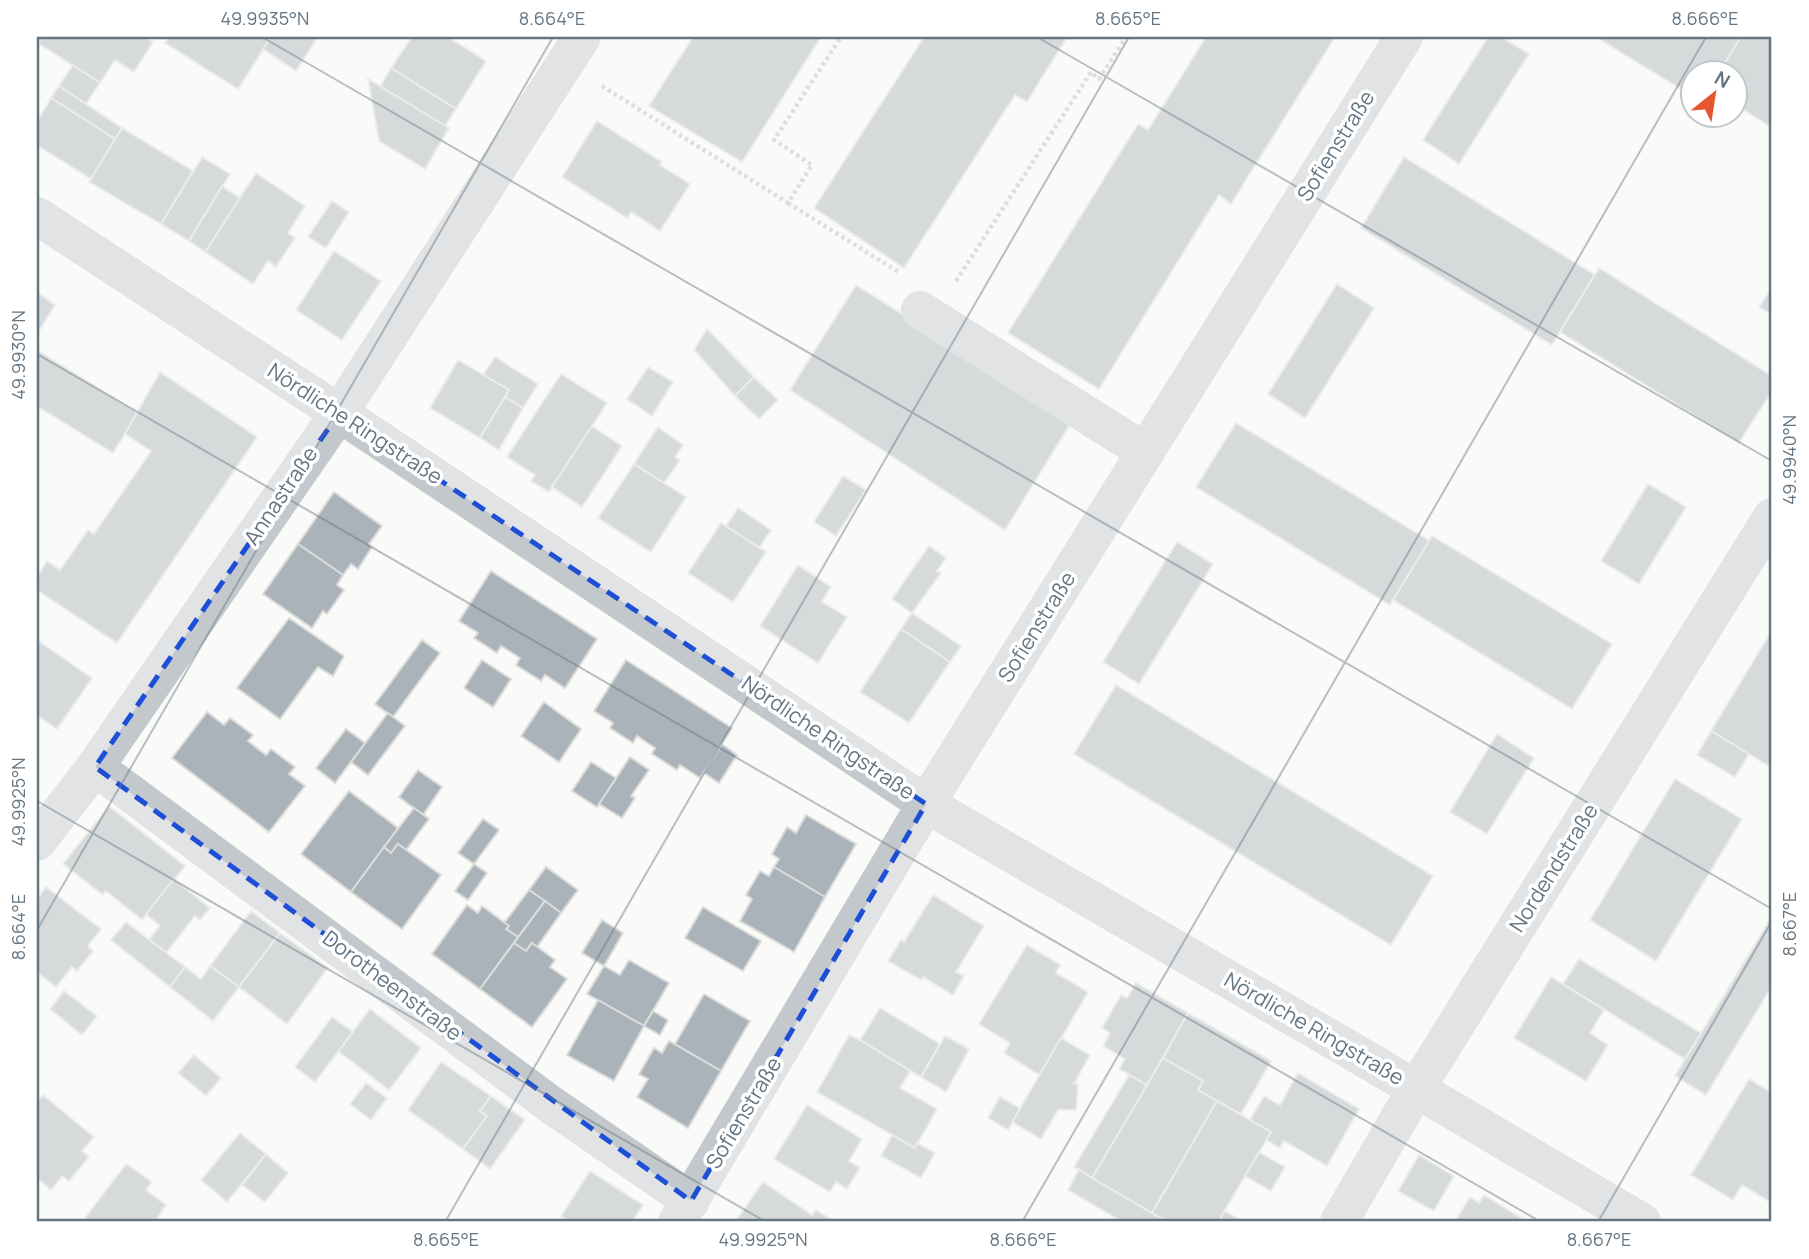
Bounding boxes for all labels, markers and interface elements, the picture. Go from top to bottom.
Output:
text: 49.9935°N [221,6,309,30]
text: 8.664°E [519,6,585,30]
text: 8.665°E [1095,6,1161,30]
text: 8.666°E [1672,6,1738,30]
north arrow [1680,60,1750,130]
text: N [1710,65,1735,94]
street label: Sofienstraße [1290,85,1380,206]
text: 49.9930°N [6,310,30,400]
street label: Nördliche Ringstraße [263,356,448,490]
text: 49.9940°N [1777,415,1801,505]
street label: Annastraße [237,441,323,550]
street label: Sofienstraße [991,566,1081,687]
street label: Nördliche Ringstraße [737,669,921,806]
text: 49.9925°N [6,757,30,847]
street label: Nordendstraße [1502,798,1604,937]
text: 8.667°E [1777,892,1801,956]
text: 8.664°E [6,894,30,960]
street label: Dorotheenstraße [317,924,468,1047]
street label: Nördliche Ringstraße [1220,965,1409,1091]
street label: Sofienstraße [699,1051,787,1174]
text: 8.665°E [413,1227,479,1251]
text: 49.9925°N [718,1227,808,1251]
text: 8.666°E [990,1227,1056,1251]
text: 8.667°E [1567,1227,1631,1251]

